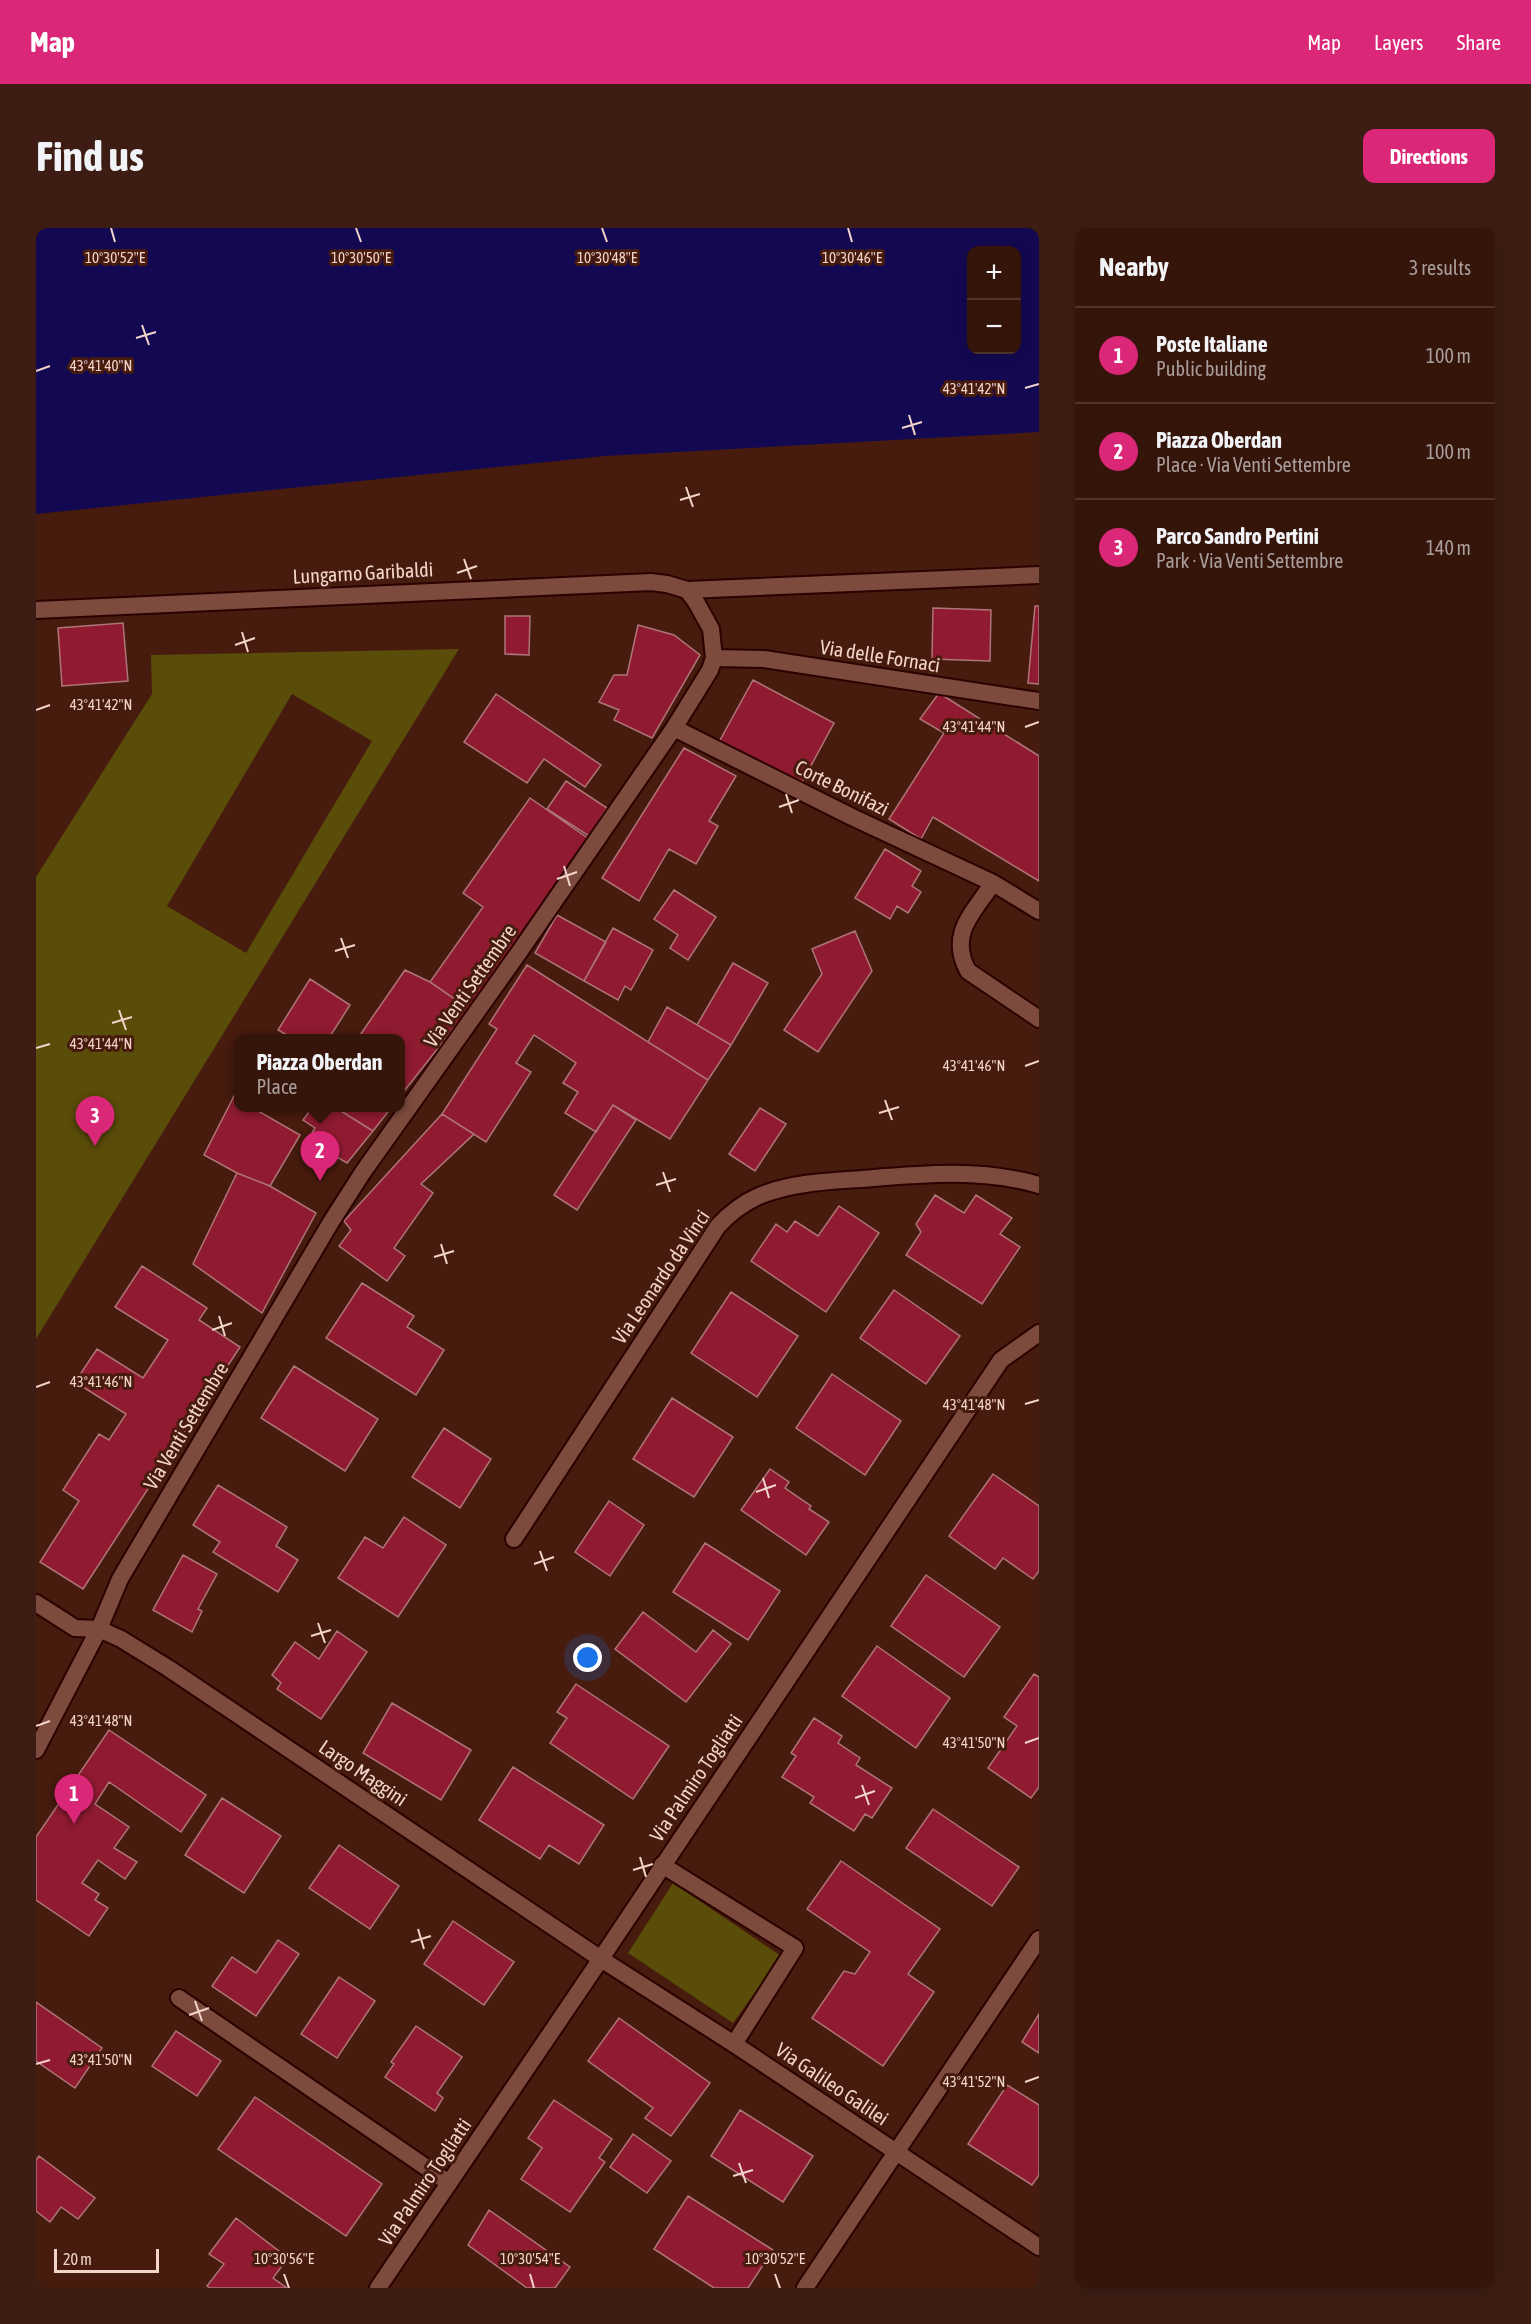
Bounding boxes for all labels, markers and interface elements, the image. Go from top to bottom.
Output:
text: Map [30,26,75,58]
text: Map [1307,30,1341,54]
text: Layers [1374,30,1424,54]
text: Share [1457,30,1501,54]
button: Directions [1363,129,1495,183]
text: Find us [36,132,144,180]
map controls [967,246,1021,354]
button: + [967,246,1021,300]
text: 10°30'52"E [85,249,146,266]
text: 10°30'50"E [331,249,392,266]
text: 10°30'48"E [577,249,638,266]
text: 10°30'46"E [822,249,883,266]
text: Nearby [1099,252,1169,282]
text: 3 results [1409,256,1471,279]
button: − [967,300,1021,354]
text: Poste Italiane [1156,331,1268,357]
text: 1 [1114,344,1123,367]
text: 100 m [1426,344,1471,367]
text: 43°41'40"N [70,357,132,374]
text: Public building [1156,357,1266,380]
text: 43°41'42"N [943,380,1005,397]
text: Piazza Oberdan [1156,427,1282,453]
text: 2 [1114,440,1123,463]
text: 100 m [1426,440,1471,463]
text: Place · Via Venti Settembre [1156,453,1351,476]
text: Parco Sandro Pertini [1156,523,1319,549]
text: 3 [1114,536,1123,559]
text: 140 m [1426,536,1471,559]
text: Park · Via Venti Settembre [1156,549,1343,572]
street label: Lungarno Garibaldi [292,557,434,588]
street label: Via delle Fornaci [818,635,942,676]
text: 43°41'42"N [70,696,132,713]
text: 43°41'44"N [943,718,1005,735]
street label: Corte Bonifazi [792,755,893,820]
street label: Via Venti Settembre [419,920,520,1051]
popup [234,1034,405,1112]
text: 43°41'44"N [70,1035,132,1052]
text: Piazza Oberdan [256,1049,383,1075]
text: 43°41'46"N [943,1057,1005,1074]
text: Place [256,1075,297,1098]
pin: 3 [76,1096,114,1146]
pin: 2 [300,1132,340,1181]
street label: Via Leonardo da Vinci [607,1205,714,1348]
street label: Via Venti Settembre [139,1358,233,1493]
text: 43°41'46"N [70,1373,132,1390]
text: 43°41'48"N [943,1396,1005,1413]
your location [573,1643,602,1672]
street label: Via Palmiro Togliatti [645,1710,747,1846]
text: 43°41'48"N [70,1712,132,1729]
text: 43°41'50"N [943,1734,1005,1751]
street label: Largo Maggini [315,1735,412,1810]
pin: 1 [54,1774,93,1824]
street label: Via Galileo Galilei [772,2037,893,2130]
text: 43°41'50"N [70,2051,132,2068]
text: 43°41'52"N [943,2073,1005,2090]
street label: Via Palmiro Togliatti [374,2114,476,2250]
scale bar [54,2246,159,2274]
text: 20 m [63,2250,92,2268]
text: 10°30'56"E [254,2250,315,2267]
text: 10°30'54"E [500,2250,561,2267]
text: 10°30'52"E [745,2250,806,2267]

